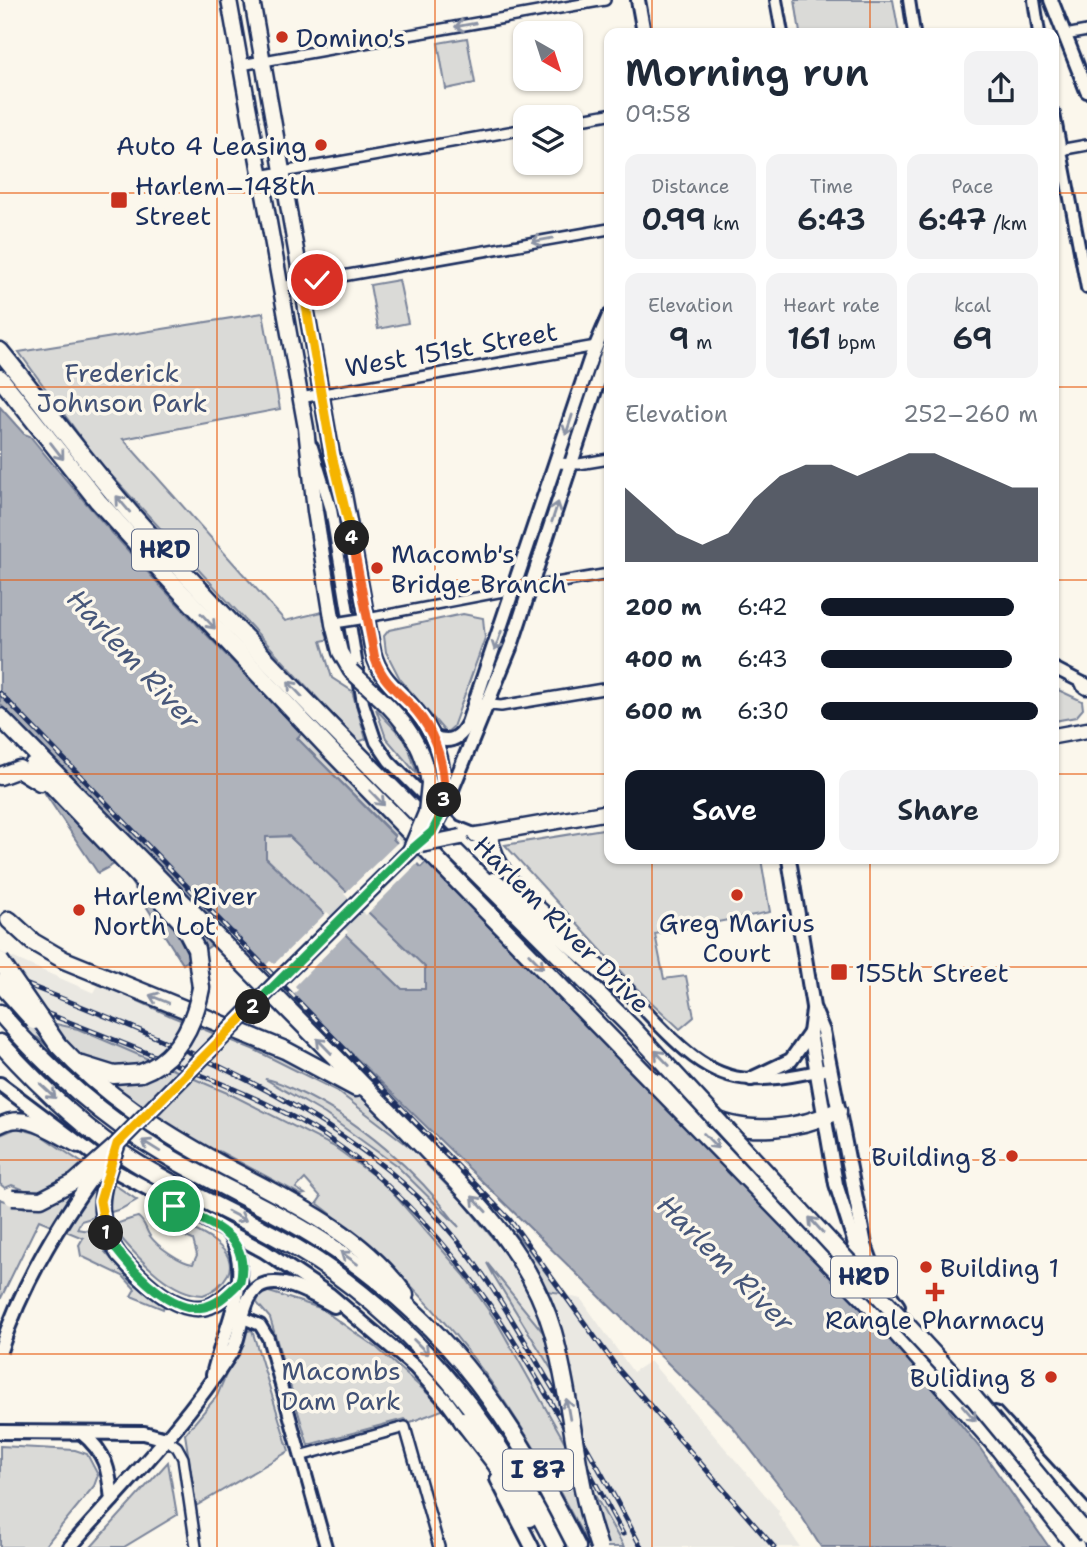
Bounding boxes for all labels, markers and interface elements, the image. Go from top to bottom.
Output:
one-way arrow [454,19,477,32]
place label: Domino's [296,20,406,55]
north arrow [513,21,583,91]
map controls [513,21,583,175]
marker: Domino's [274,29,290,45]
text: Morning run [625,47,869,98]
button: share [964,51,1038,125]
text: 09:58 [625,99,692,129]
button: layers [513,105,583,175]
place label: Auto 4 Leasing [116,128,307,163]
marker: Auto 4 Leasing [313,137,329,153]
place label: Harlem–148th Street [135,168,316,233]
text: Distance [652,174,729,199]
text: Time [810,174,853,199]
text: Pace [952,174,993,199]
marker: Harlem–148th Street [109,190,129,210]
text: 0.99 [641,199,706,240]
text: 6:43 [797,199,866,240]
text: 6:47 [918,199,987,240]
text: km [706,211,740,236]
text: /km [987,211,1027,236]
one-way arrow [531,234,554,248]
pin [287,250,347,310]
icon: check [298,261,336,299]
text: Elevation [648,293,733,318]
text: Heart rate [783,293,880,318]
text: kcal [954,293,991,318]
street label: West 151st Street [342,313,560,385]
text: 9 [669,318,690,359]
text: 161 [787,318,831,359]
text: 69 [952,318,993,359]
text: m [690,330,712,355]
text: bpm [831,330,876,355]
park label: Frederick Johnson Park [36,355,208,420]
text: Elevation [625,399,728,429]
text: 252–260 m [903,399,1038,429]
one-way arrow [562,413,575,435]
one-way arrow [50,441,65,459]
one-way arrow [116,496,131,514]
one-way arrow [550,501,562,523]
pin: 4 [334,520,370,556]
text: 4 [345,525,358,550]
road number: HRD [132,530,198,570]
place label: Macomb's Bridge Branch [391,536,567,601]
marker: Macomb's Bridge Branch [369,560,385,576]
water label: Harlem River [59,580,210,738]
text: 200 m [625,592,702,622]
text: 6:42 [737,592,788,622]
one-way arrow [200,612,216,630]
one-way arrow [491,629,503,651]
text: 400 m [625,644,702,674]
text: 6:43 [737,644,788,674]
one-way arrow [287,681,304,698]
text: 600 m [625,696,702,726]
text: 6:30 [737,696,789,726]
button: Save [625,770,825,850]
button: Share [839,770,1038,850]
pin: 3 [426,782,462,818]
text: 3 [437,787,450,812]
one-way arrow [369,789,386,806]
street label: Harlem River Drive [466,828,658,1020]
place label: Harlem River North Lot [93,878,257,943]
marker: Greg Marius Court [729,887,745,903]
marker: Harlem River North Lot [71,902,87,918]
place label: Greg Marius Court [659,905,815,970]
one-way arrow [527,952,544,969]
place label: 155th Street [855,955,1009,990]
marker: 155th Street [829,962,849,982]
pin: 2 [236,990,270,1024]
one-way arrow [149,992,170,1005]
text: 2 [246,994,259,1019]
one-way arrow [316,1038,333,1055]
one-way arrow [653,1050,670,1067]
one-way arrow [39,1083,56,1100]
one-way arrow [702,1133,719,1150]
one-way arrow [142,1139,161,1154]
place label: Building 8 [871,1139,998,1174]
marker: Building 8 [1004,1148,1020,1164]
pin [144,1176,204,1236]
water label: Harlem River [649,1186,804,1341]
icon: arrive [155,1187,193,1225]
one-way arrow [471,1196,488,1213]
one-way arrow [226,1209,247,1223]
pin: 1 [88,1216,124,1250]
one-way arrow [808,1217,825,1234]
text: 1 [101,1220,110,1245]
place label: Building 1 [940,1250,1059,1285]
one-way arrow [340,1251,359,1266]
road number: HRD [831,1256,897,1297]
marker: Building 1 [918,1259,934,1275]
marker: Rangle Pharmacy [927,1284,943,1300]
place label: Rangle Pharmacy [825,1302,1045,1337]
one-way arrow [412,1339,429,1356]
park label: Macombs Dam Park [281,1353,401,1418]
place label: Buliding 8 [910,1360,1037,1395]
marker: Buliding 8 [1043,1369,1059,1385]
one-way arrow [561,1398,574,1421]
one-way arrow [961,1404,977,1422]
road number: I 87 [503,1450,573,1490]

